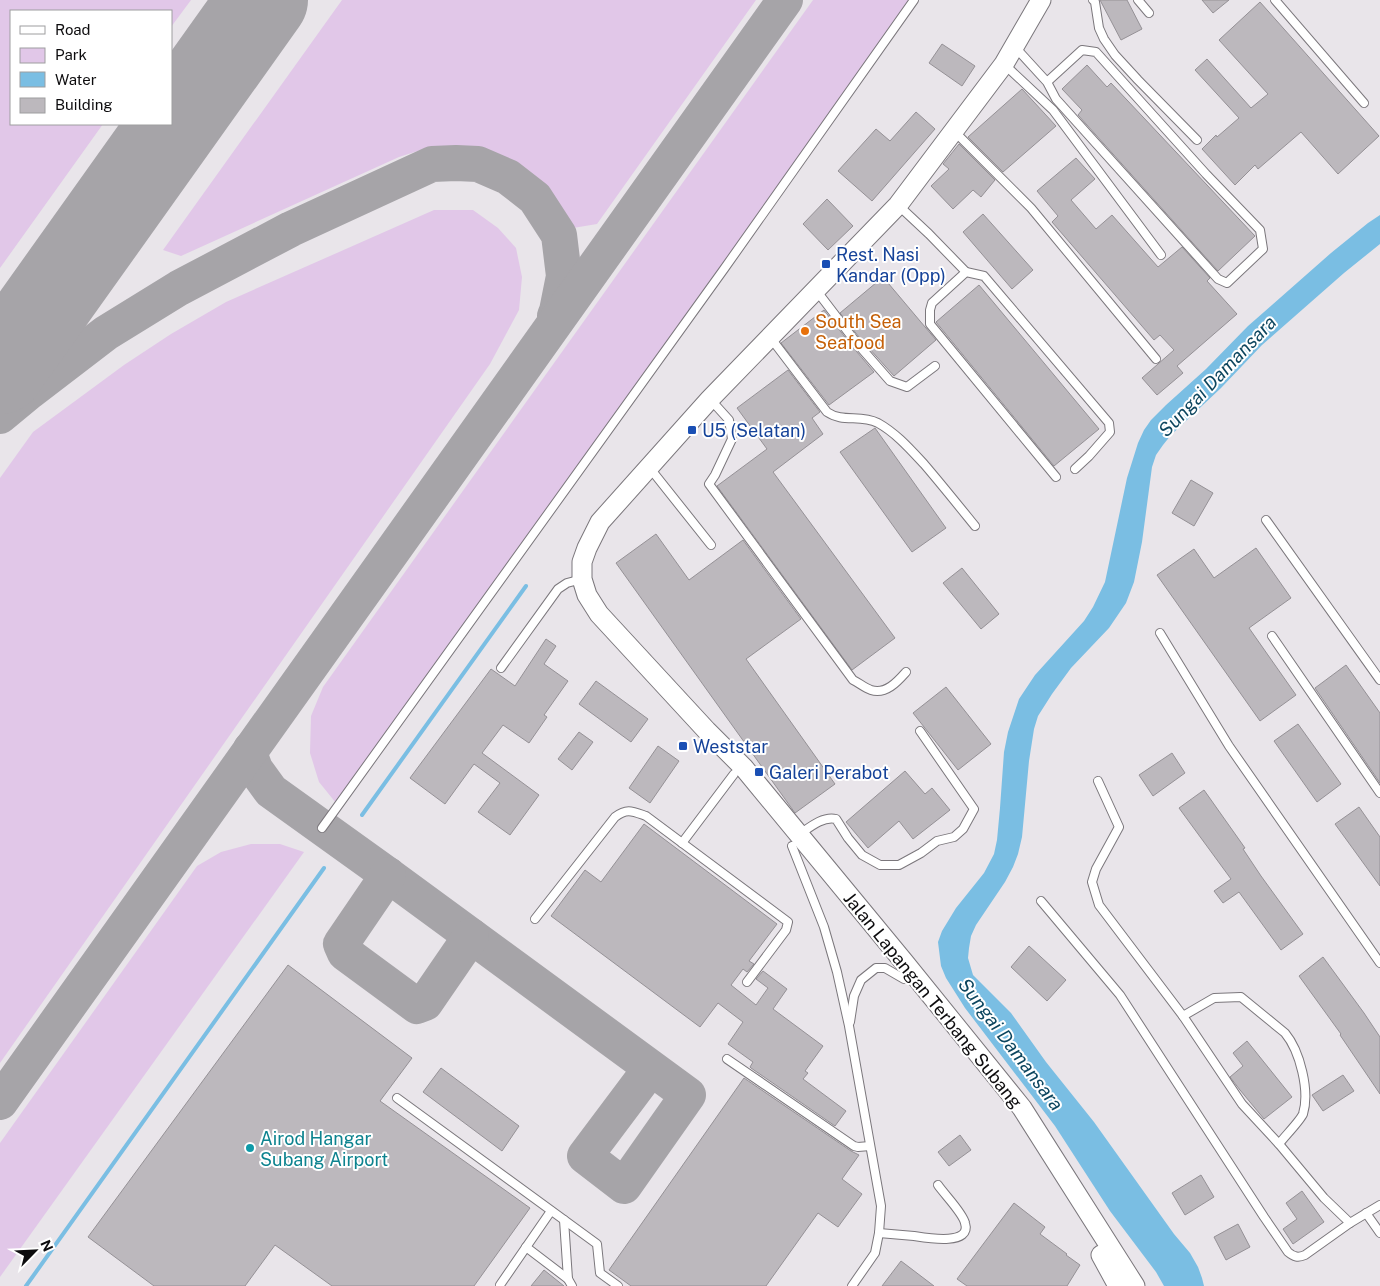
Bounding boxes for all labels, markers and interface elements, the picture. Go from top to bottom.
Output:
legend [10,10,172,125]
text: Road [55,21,91,38]
text: Park [55,46,87,63]
text: Water [55,71,97,88]
text: Building [55,96,113,113]
place label: Rest. Nasi Kandar (Opp) [836,244,946,286]
marker: Rest. Nasi Kandar (Opp) [820,258,832,270]
place label: South Sea Seafood [815,311,902,353]
water label: Sungai Damansara [1154,311,1280,441]
marker: South Sea Seafood [799,325,811,337]
place label: U5 (Selatan) [702,420,806,441]
marker: U5 (Selatan) [686,424,698,436]
place label: Weststar [693,736,768,757]
marker: Weststar [677,740,689,752]
place label: Galeri Perabot [769,762,889,783]
marker: Galeri Perabot [753,766,765,778]
street label: Jalan Lapangan Terbang Subang [839,888,1027,1112]
water label: Sungai Damansara [954,974,1068,1114]
place label: Airod Hangar Subang Airport [260,1128,388,1170]
marker: Airod Hangar Subang Airport [244,1142,256,1154]
north arrow [10,1226,60,1276]
text: N [37,1237,56,1254]

